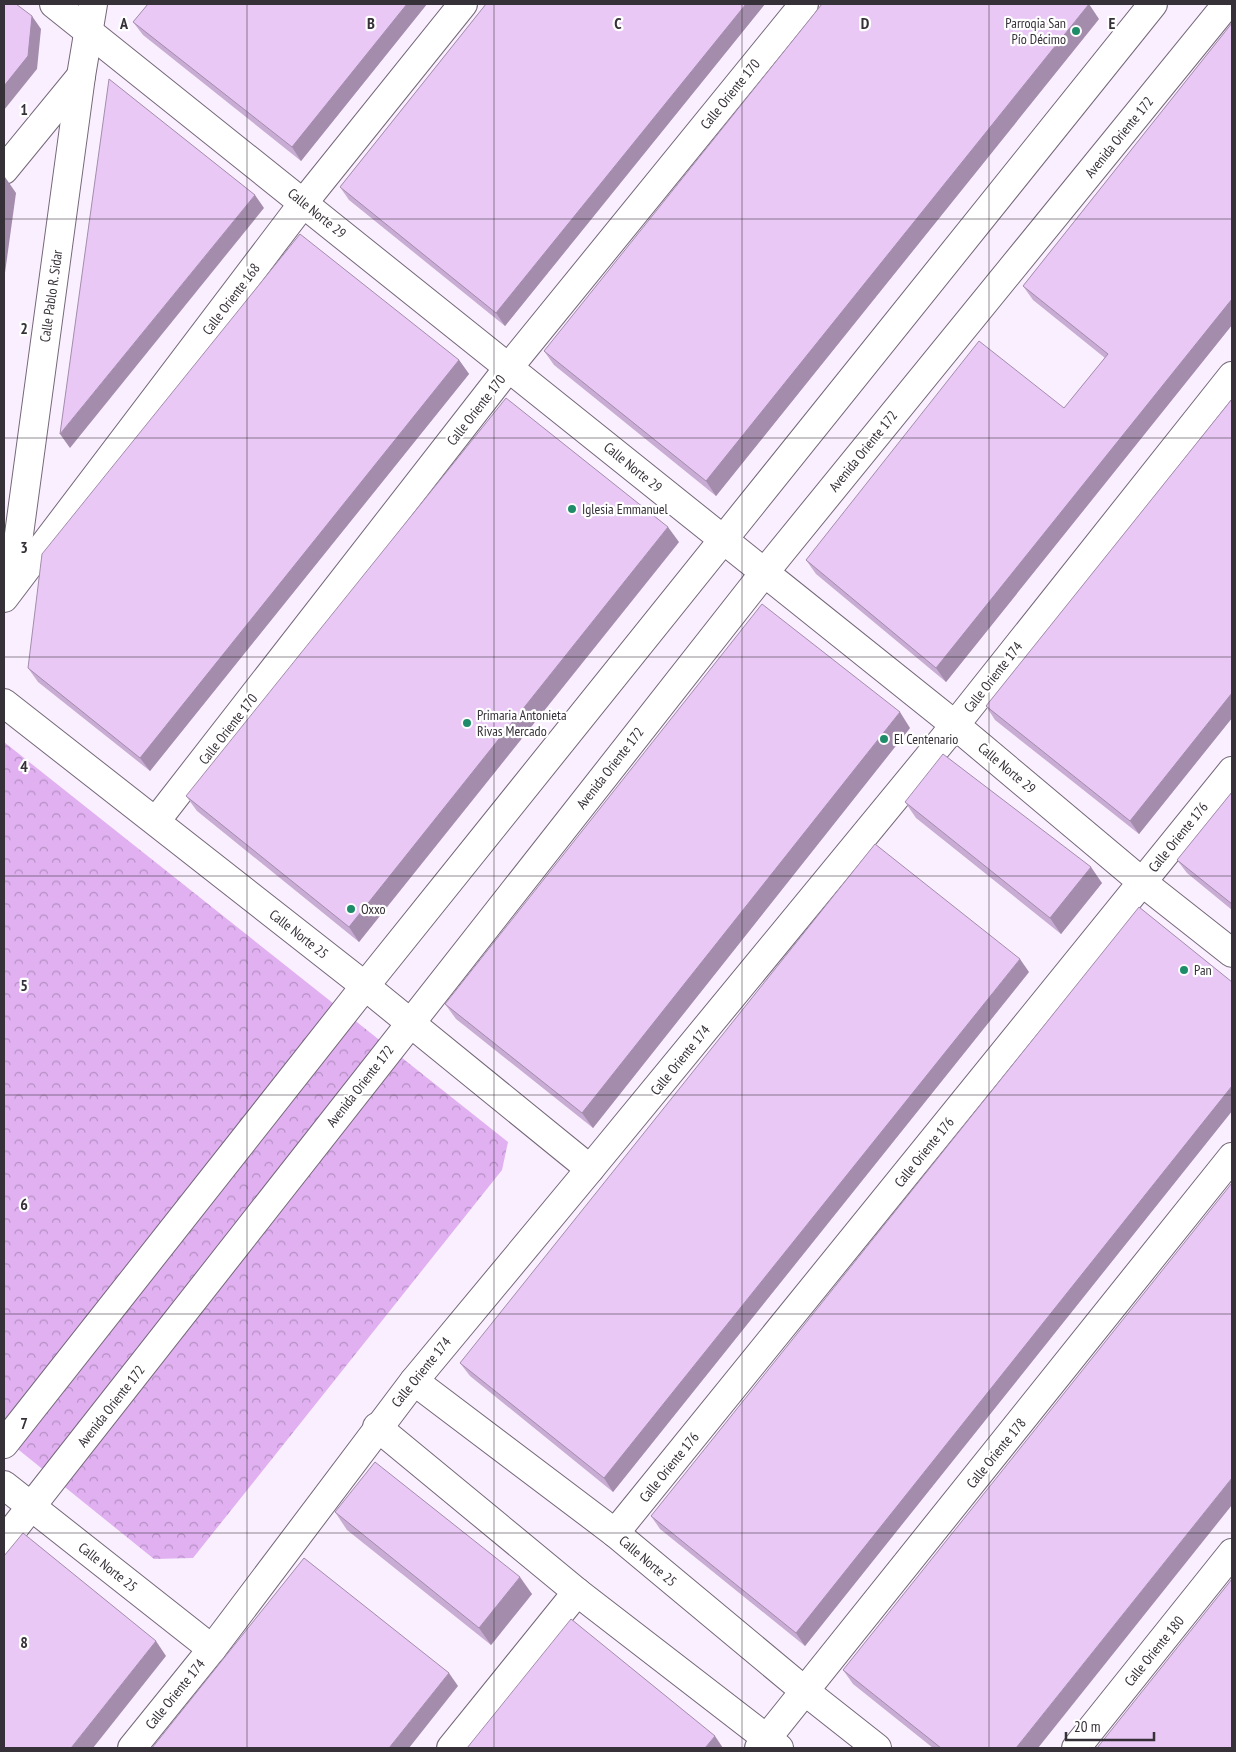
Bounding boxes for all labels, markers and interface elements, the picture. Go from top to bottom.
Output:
text: A [119,13,129,33]
text: B [367,13,375,33]
text: C [614,13,622,33]
text: D [861,13,870,33]
text: E [1109,13,1116,33]
place label: Parroqia San Pío Décimo [1005,14,1066,48]
marker: Parroqia San Pío Décimo [1070,25,1082,37]
street label: Calle Oriente 170 [696,55,764,133]
street label: Avenida Oriente 172 [1081,93,1157,181]
text: 1 [20,99,28,119]
street label: Calle Norte 29 [284,184,350,242]
street label: Calle Pablo R. Sidar [36,249,66,343]
street label: Calle Oriente 168 [198,260,264,338]
text: 2 [20,318,28,338]
street label: Calle Oriente 170 [443,371,509,449]
street label: Avenida Oriente 172 [825,407,901,495]
street label: Calle Norte 29 [600,438,666,496]
place label: Iglesia Emmanuel [582,500,669,518]
marker: Iglesia Emmanuel [566,503,578,515]
text: 3 [20,537,28,557]
street label: Calle Oriente 174 [960,637,1027,716]
street label: Calle Oriente 170 [195,690,261,768]
place label: Primaria Antonieta Rivas Mercado [477,706,567,740]
marker: Primaria Antonieta Rivas Mercado [461,717,473,729]
street label: Avenida Oriente 172 [572,723,648,813]
place label: El Centenario [894,730,958,748]
marker: El Centenario [878,733,890,745]
street label: Calle Norte 29 [974,739,1040,797]
text: 4 [20,756,28,776]
street label: Calle Oriente 176 [1144,798,1212,876]
place label: Oxxo [361,900,386,918]
marker: Oxxo [345,903,357,915]
street label: Calle Norte 25 [266,905,332,963]
place label: Pan [1194,961,1212,979]
marker: Pan [1178,964,1190,976]
text: 5 [20,975,28,995]
street label: Calle Oriente 174 [646,1021,714,1099]
street label: Avenida Oriente 172 [322,1041,398,1131]
street label: Calle Oriente 176 [890,1113,958,1191]
text: 6 [20,1194,28,1214]
street label: Calle Oriente 174 [387,1333,455,1411]
street label: Avenida Oriente 172 [73,1361,149,1451]
text: 7 [20,1413,28,1433]
street label: Calle Oriente 178 [962,1414,1030,1492]
street label: Calle Oriente 176 [635,1428,703,1506]
street label: Calle Norte 25 [615,1532,681,1590]
street label: Calle Norte 25 [75,1538,141,1596]
street label: Calle Oriente 180 [1120,1612,1188,1690]
text: 8 [20,1632,28,1652]
street label: Calle Oriente 174 [141,1655,209,1733]
scale bar [1066,1710,1154,1742]
text: 20 m [1074,1717,1100,1736]

